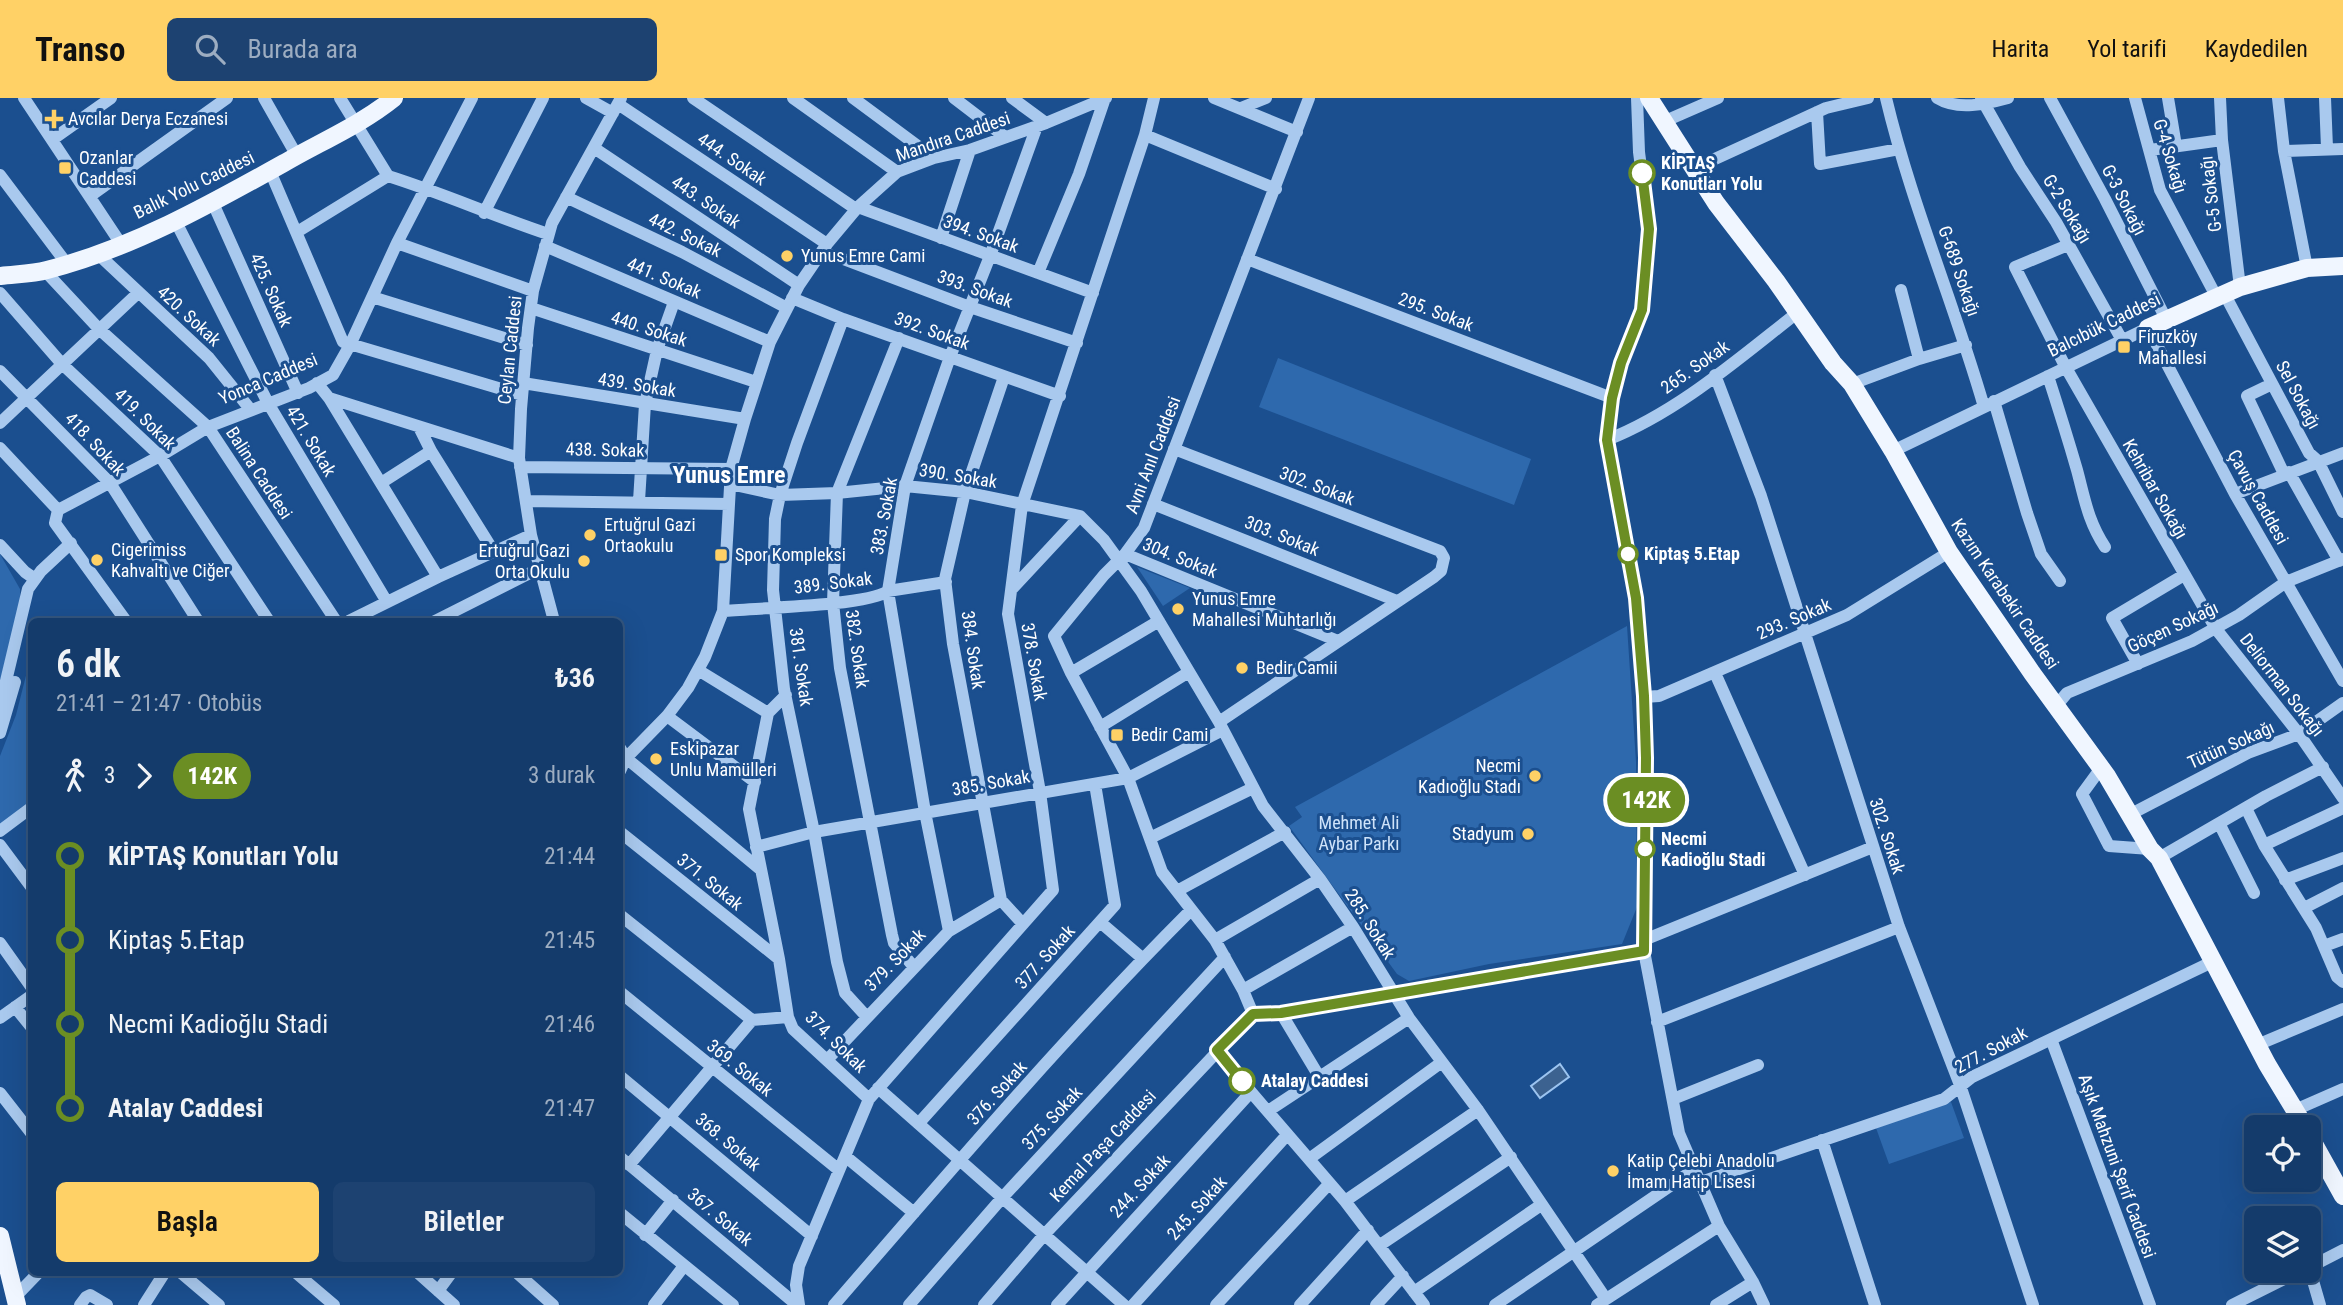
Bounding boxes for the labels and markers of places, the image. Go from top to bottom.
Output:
place label: Avcılar Derya Eczanesi [68,108,228,129]
marker: Avcılar Derya Eczanesi [46,111,62,127]
place label: Ozanlar Caddesi [79,147,136,189]
place label: KİPTAŞ Konutları Yolu [1661,152,1762,194]
marker: Ozanlar Caddesi [57,160,73,176]
marker: KİPTAŞ Konutları Yolu [1629,160,1655,186]
place label: Yunus Emre Cami [801,245,925,266]
marker: Yunus Emre Cami [779,248,795,264]
place label: Firuzköy Mahallesi [2138,326,2207,368]
marker: Firuzköy Mahallesi [2116,339,2132,355]
place label: Ertuğrul Gazi Ortaokulu [604,514,696,556]
marker: Ertuğrul Gazi Ortaokulu [582,527,598,543]
place label: Cigerimiss Kahvaltı ve Ciğer [111,539,230,581]
place label: Ertuğrul Gazi Orta Okulu [478,540,570,582]
place label: Kiptaş 5.Etap [1644,543,1740,564]
place label: Spor Kompleksi [735,544,846,565]
marker: Kiptaş 5.Etap [1618,544,1638,564]
marker: Spor Kompleksi [713,547,729,563]
marker: Cigerimiss Kahvaltı ve Ciğer [89,552,105,568]
marker: Ertuğrul Gazi Orta Okulu [576,553,592,569]
place label: Yunus Emre Mahallesi Muhtarlığı [1192,588,1337,630]
marker: Yunus Emre Mahallesi Muhtarlığı [1170,601,1186,617]
place label: Bedir Camii [1256,657,1338,678]
marker: Bedir Camii [1234,660,1250,676]
place label: Bedir Cami [1131,724,1208,745]
marker: Bedir Cami [1109,727,1125,743]
place label: Eskipazar Unlu Mamülleri [670,738,777,780]
marker: Eskipazar Unlu Mamülleri [648,751,664,767]
place label: Necmi Kadıoğlu Stadı [1418,755,1521,797]
marker: Necmi Kadıoğlu Stadı [1527,768,1543,784]
place label: Stadyum [1452,823,1514,844]
marker: Stadyum [1520,826,1536,842]
place label: Necmi Kadioğlu Stadi [1661,828,1766,870]
marker: Necmi Kadioğlu Stadi [1635,839,1655,859]
marker: Atalay Caddesi [1229,1068,1255,1094]
place label: Atalay Caddesi [1261,1070,1369,1091]
place label: Katip Çelebi Anadolu İmam Hatip Lisesi [1627,1150,1775,1192]
marker: Katip Çelebi Anadolu İmam Hatip Lisesi [1605,1163,1621,1179]

